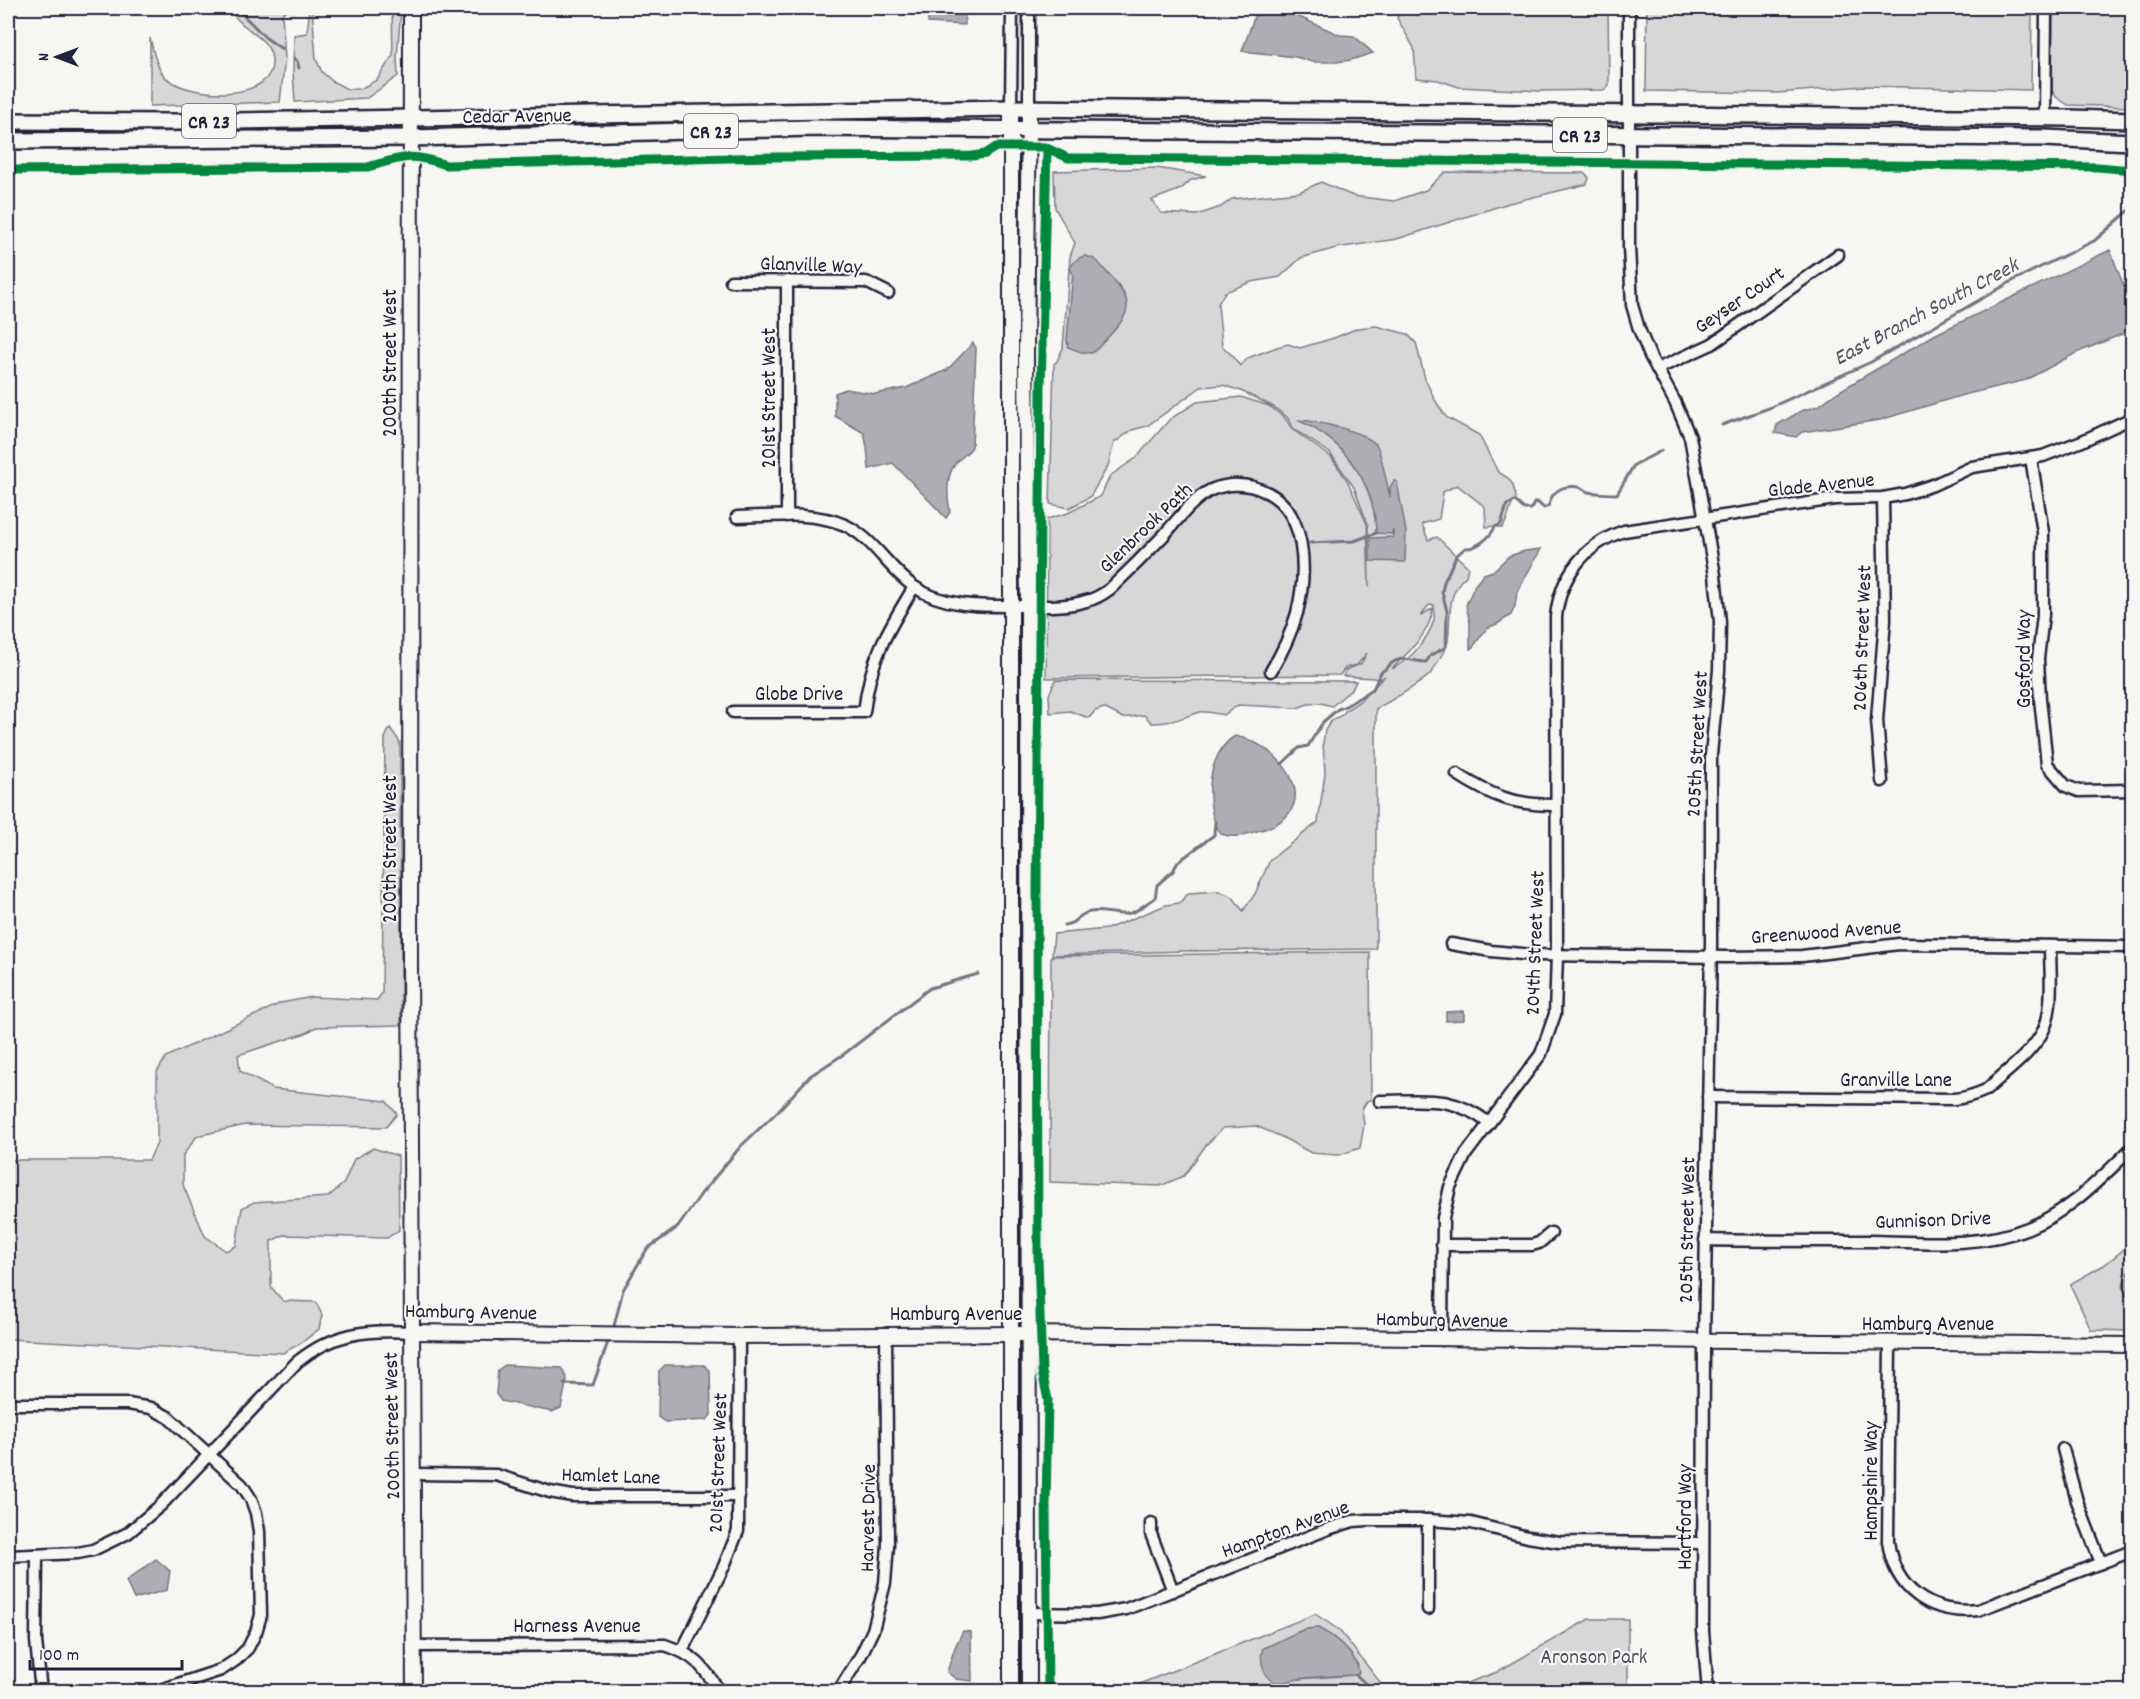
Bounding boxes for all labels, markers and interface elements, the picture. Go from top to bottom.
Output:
north arrow [27,27,87,87]
text: N [33,53,56,61]
street label: Cedar Avenue [462,102,572,134]
road number: CR 23 [182,104,236,138]
road number: CR 23 [684,114,738,148]
road number: CR 23 [1553,118,1607,152]
street label: Glanville Way [759,250,863,284]
water label: East Branch South Creek [1829,250,2026,375]
street label: Geyser Court [1689,260,1792,343]
street label: 200th Street West [377,289,407,437]
street label: 201st Street West [756,328,786,468]
street label: Glade Avenue [1767,466,1876,507]
street label: Glenbrook Path [1093,477,1201,582]
street label: 206th Street West [1846,564,1882,712]
street label: Gosford Way [2011,609,2041,708]
street label: 205th Street West [1680,670,1718,818]
street label: Globe Drive [755,681,843,711]
street label: 200th Street West [377,775,407,923]
street label: 204th Street West [1519,870,1555,1016]
street label: Greenwood Avenue [1750,914,1903,954]
street label: Granville Lane [1840,1067,1952,1097]
street label: 205th Street West [1673,1156,1705,1303]
street label: Gunnison Drive [1875,1205,1992,1239]
street label: Hamburg Avenue [404,1298,537,1330]
street label: Hamburg Avenue [890,1301,1022,1331]
street label: Hamburg Avenue [1375,1306,1508,1338]
street label: Hamburg Avenue [1862,1311,1994,1341]
street label: 200th Street West [378,1351,410,1500]
street label: 201st Street West [703,1392,737,1534]
street label: Hampshire Way [1858,1421,1888,1541]
street label: Hamlet Lane [561,1461,661,1495]
street label: Harvest Drive [854,1464,886,1572]
street label: Hartford Way [1672,1464,1702,1570]
street label: Hampton Avenue [1218,1494,1354,1568]
street label: Harness Avenue [513,1613,641,1643]
scale bar [30,1633,182,1671]
text: 100 m [39,1644,79,1669]
park label: Aronson Park [1541,1644,1647,1674]

